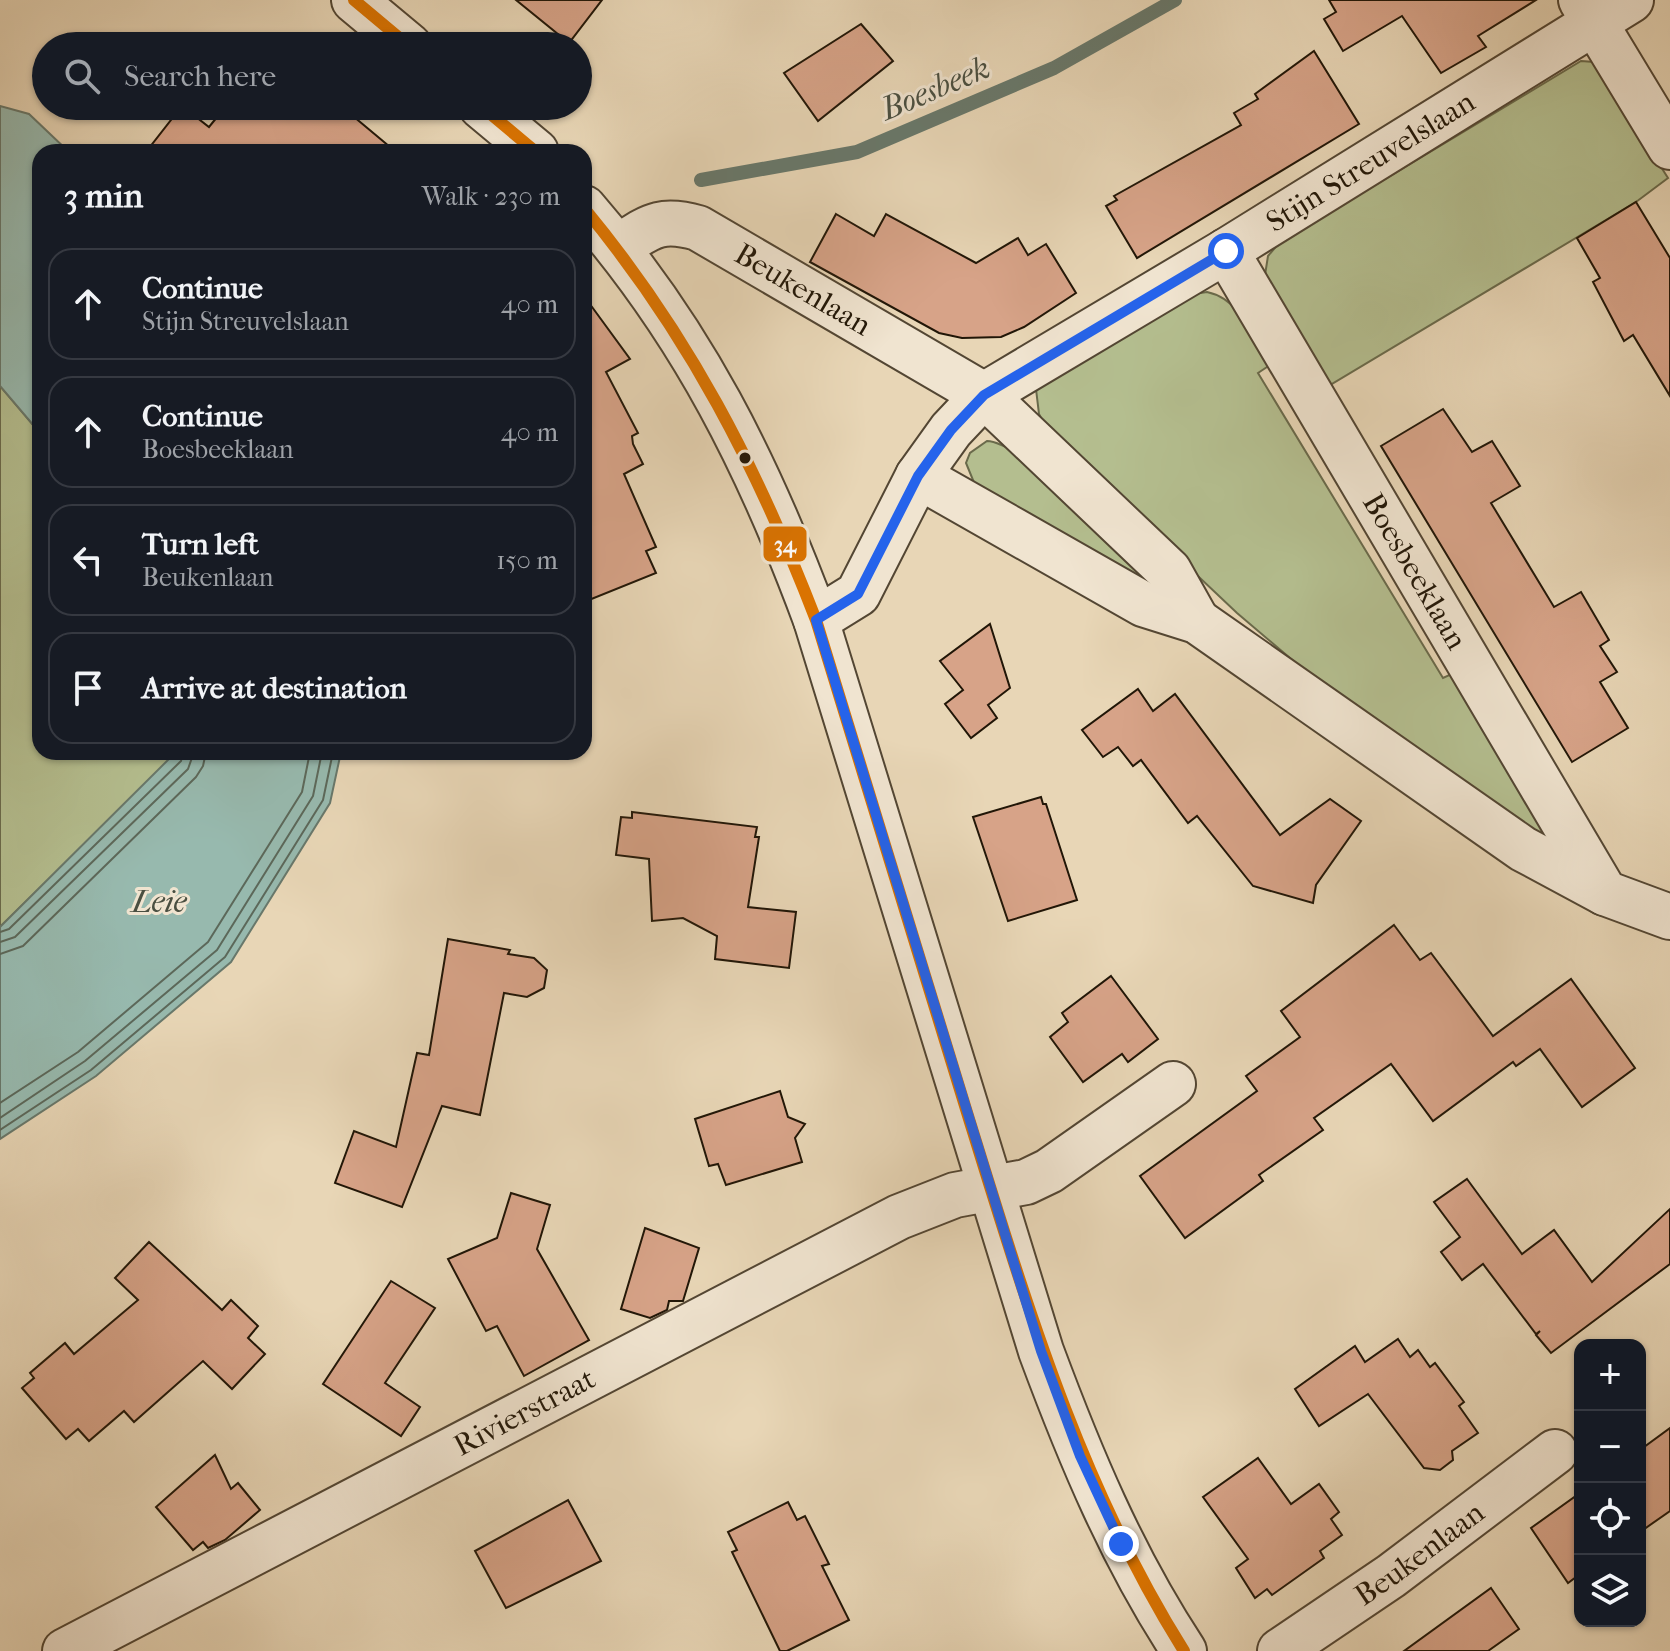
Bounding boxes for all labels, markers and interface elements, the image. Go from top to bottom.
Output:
search box [32,32,592,120]
water label: Boesbeek [873,49,995,129]
icon: search [60,54,104,98]
text: Search here [124,59,276,94]
street label: Stijn Streuvelslaan [1260,84,1482,240]
text: 3 min [64,176,143,216]
text: Walk · 230 m [422,181,560,212]
route start [1208,233,1244,269]
street label: Beukenlaan [728,236,878,344]
text: Continue [142,271,263,306]
icon: ahead [66,282,110,326]
text: 40 m [501,289,558,320]
text: Stijn Streuvelslaan [142,306,349,337]
text: Continue [142,399,263,434]
icon: ahead [66,410,110,454]
text: 40 m [501,417,558,448]
text: Boesbeeklaan [142,434,294,465]
unlabelled marker [737,450,753,466]
street label: Boesbeeklaan [1355,487,1475,656]
line badge: 34 [762,525,808,563]
text: Turn left [142,527,259,562]
text: 34 [774,532,797,558]
icon: left [66,538,110,582]
text: 150 m [496,545,558,576]
text: Beukenlaan [142,562,274,593]
icon: arrive [66,666,110,710]
text: Arrive at destination [142,671,407,706]
water label: Leie [130,883,188,920]
map controls [1574,1339,1646,1627]
button: + [1574,1339,1646,1411]
street label: Rivierstraat [448,1361,602,1464]
button: − [1574,1411,1646,1483]
button: locate [1574,1483,1646,1555]
street label: Beukenlaan [1348,1495,1492,1613]
route end [1103,1526,1139,1562]
button: layers [1574,1555,1646,1627]

